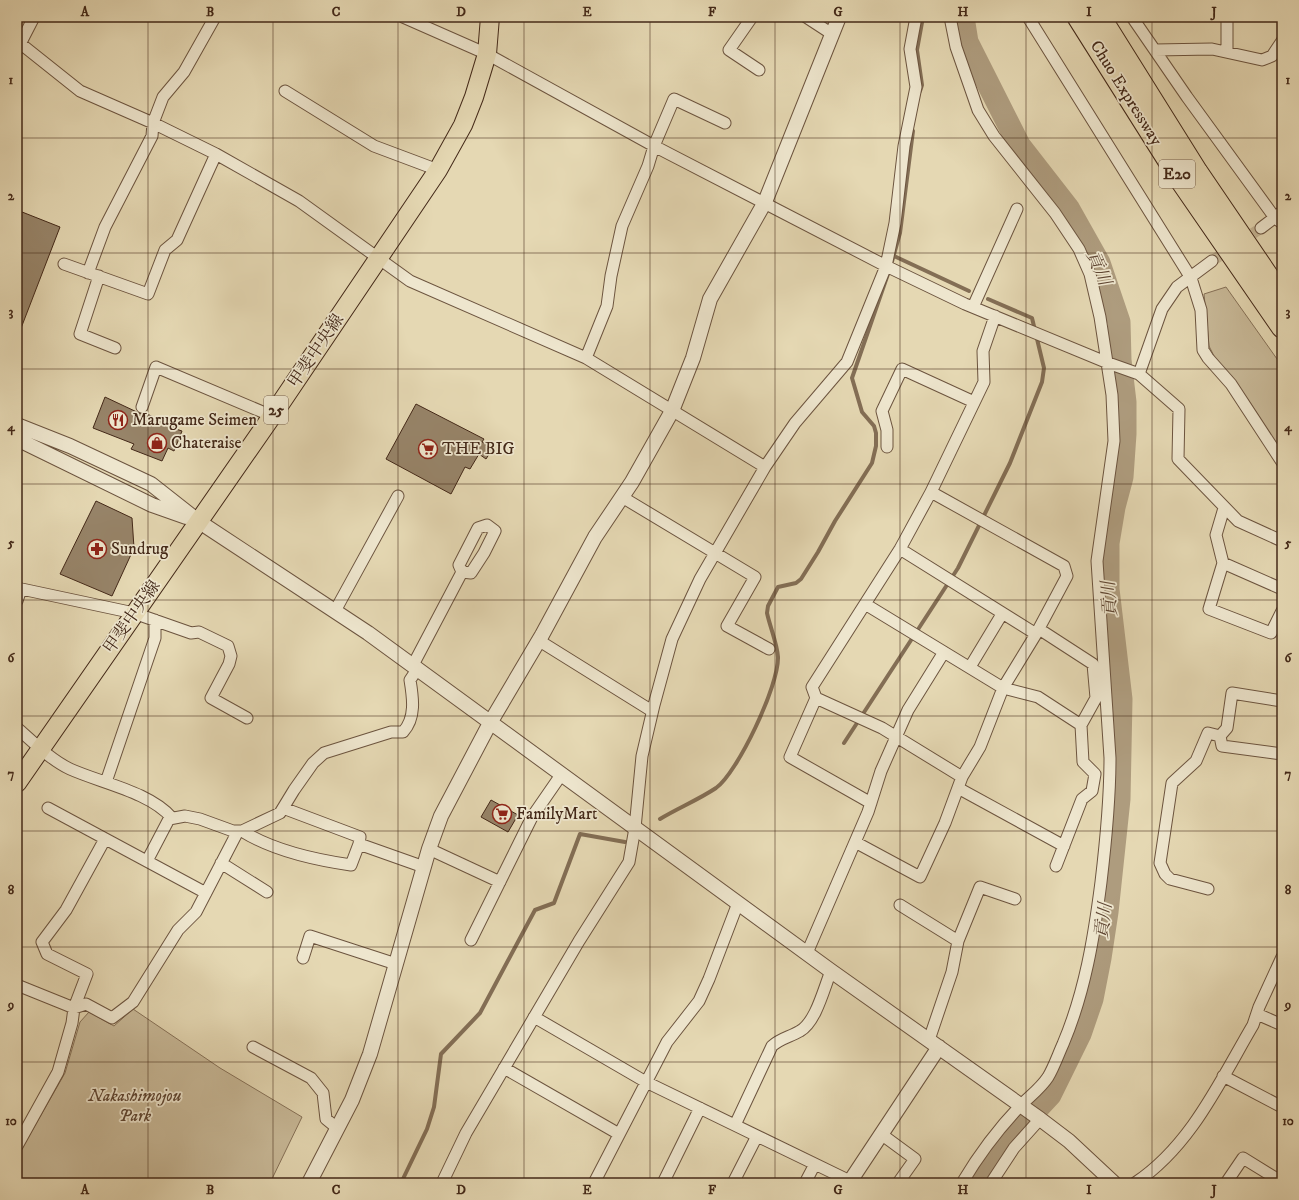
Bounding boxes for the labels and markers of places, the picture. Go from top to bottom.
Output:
restaurant icon: Marugame Seimen [107,409,129,431]
place label: Marugame Seimen [132,409,257,431]
shop icon: Chateraise [146,432,168,454]
place label: Chateraise [171,432,242,454]
supermarket icon: THE BIG [417,438,439,460]
place label: THE BIG [442,438,514,460]
pharmacy icon: Sundrug [86,538,108,560]
place label: Sundrug [111,538,169,560]
supermarket icon: FamilyMart [491,803,513,825]
place label: FamilyMart [516,803,598,825]

